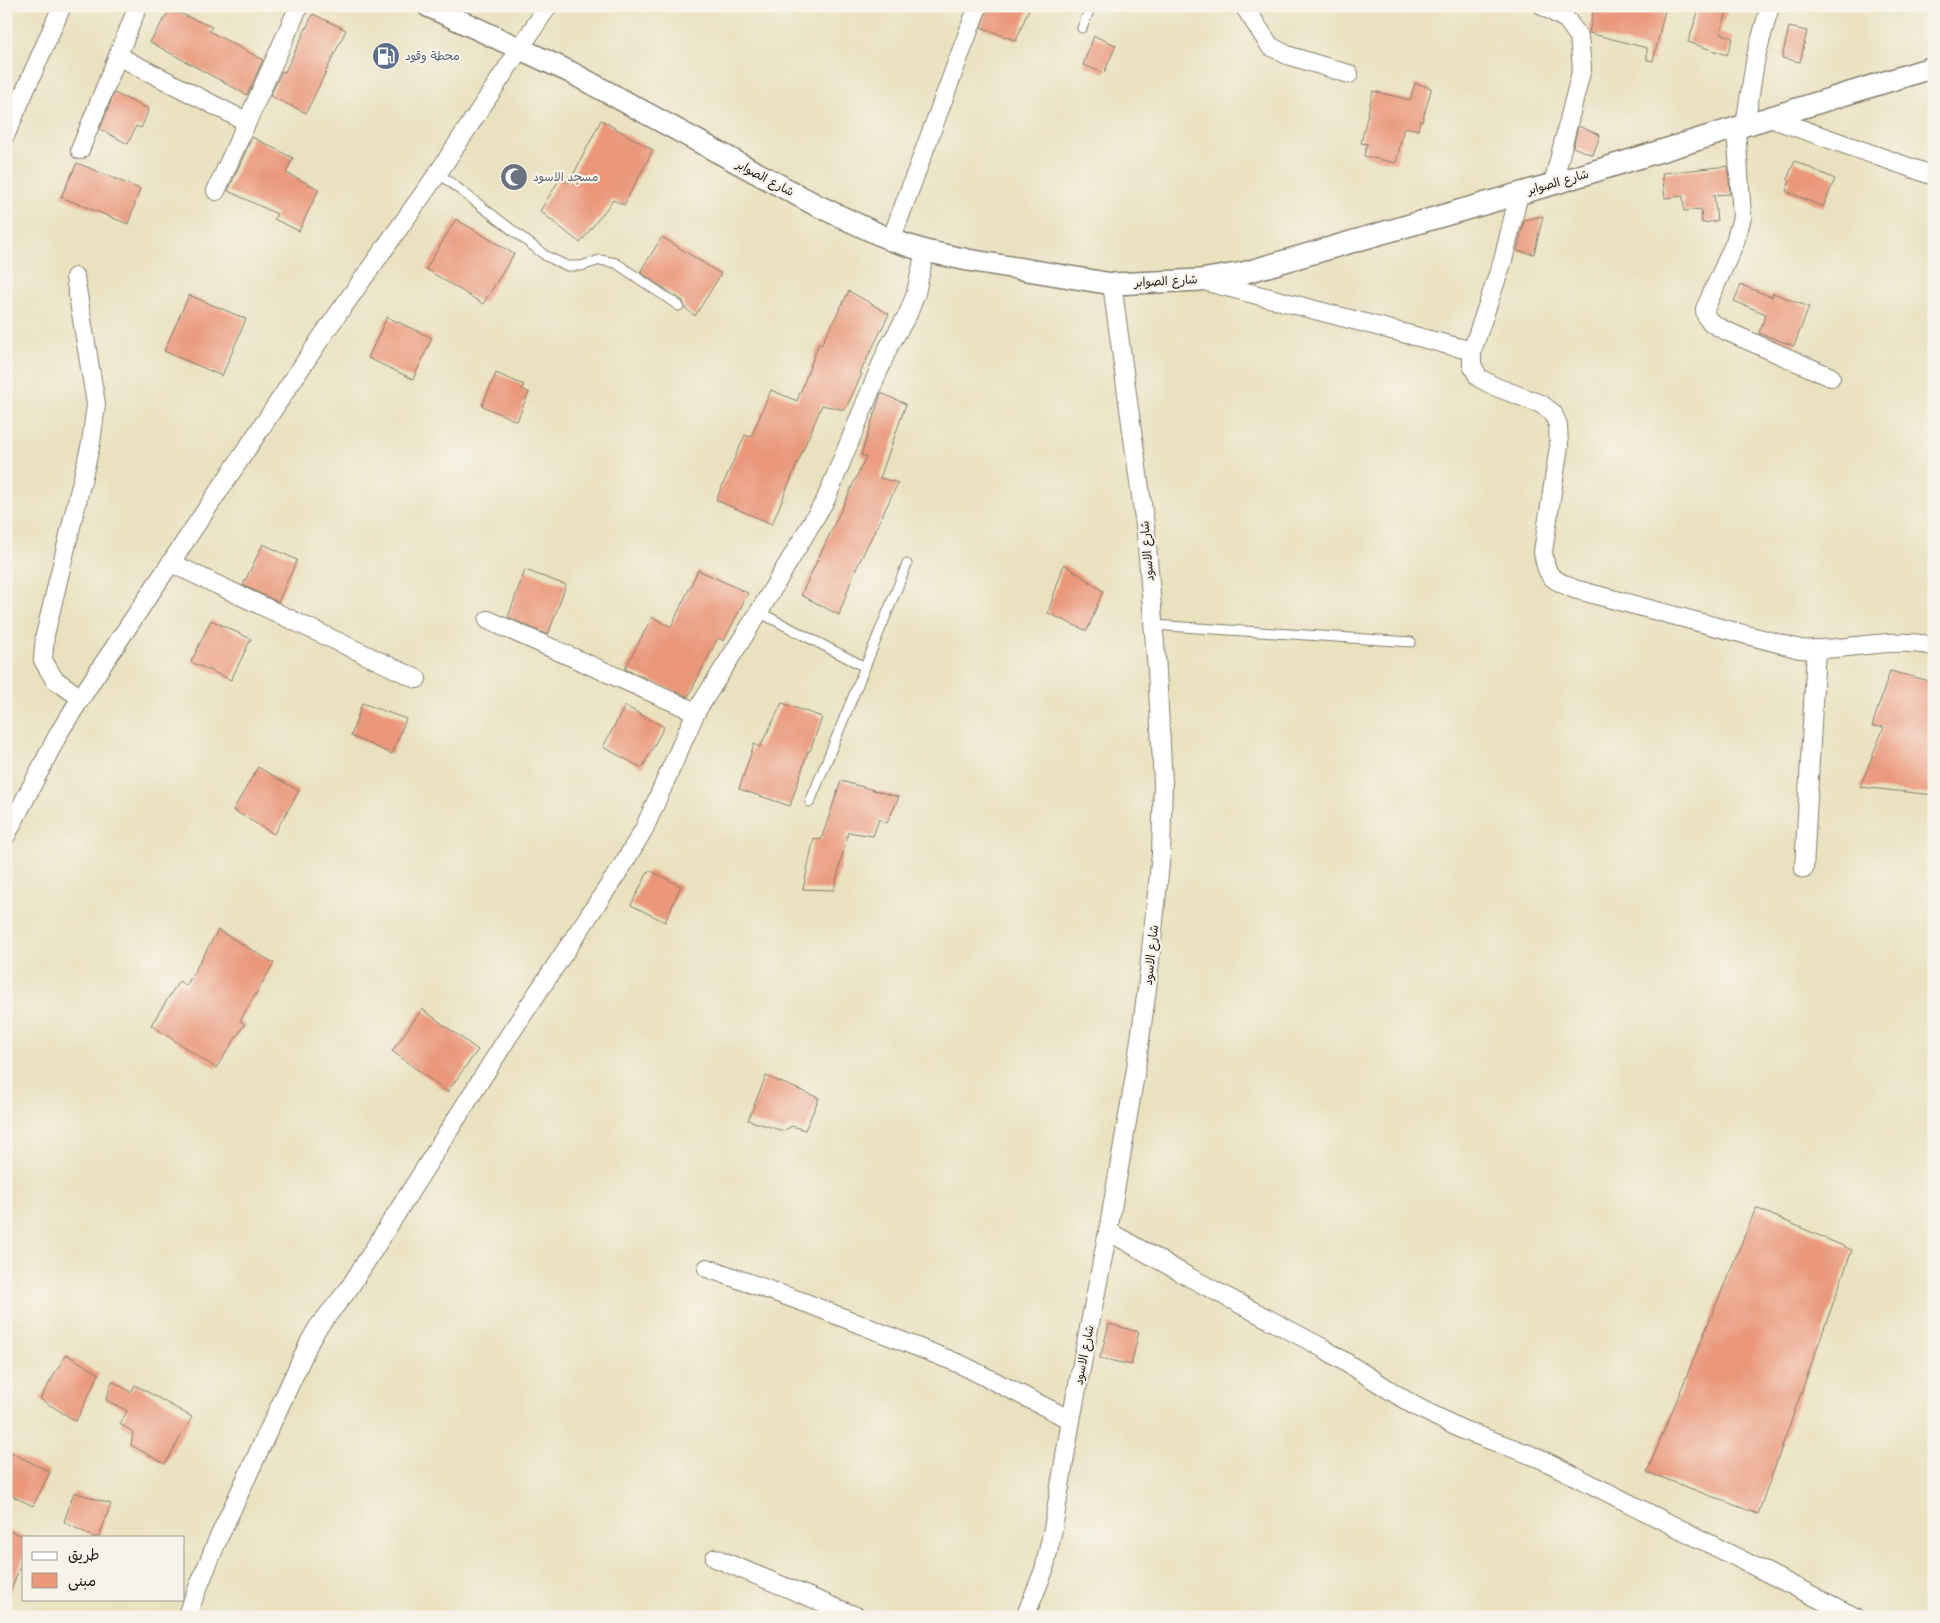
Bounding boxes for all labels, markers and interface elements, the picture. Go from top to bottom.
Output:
fuel station icon: محطة وقود [371,41,401,71]
place label: محطة وقود [405,46,460,64]
street label: شارع الصوابر [732,154,798,201]
mosque icon: مسجد الاسود [499,162,529,192]
street label: شارع الصوابر [1524,164,1591,200]
place label: مسجد الاسود [533,167,598,185]
street label: شارع الصوابر [1133,269,1198,292]
street label: شارع الاسود [1134,520,1159,582]
street label: شارع الاسود [1138,924,1163,986]
street label: شارع الاسود [1068,1323,1099,1386]
legend [22,1536,185,1600]
text: طريق [68,1542,100,1565]
text: مبنى [68,1568,96,1591]

